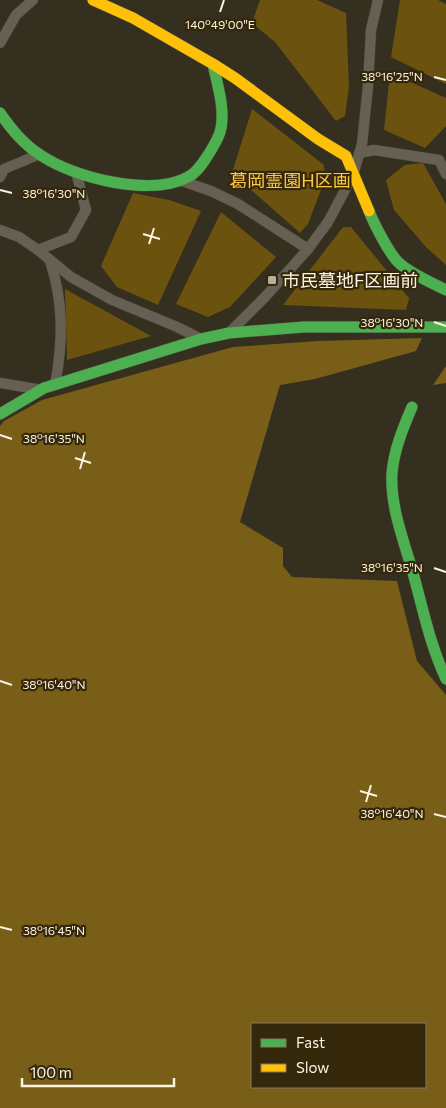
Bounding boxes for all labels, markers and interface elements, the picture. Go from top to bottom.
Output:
text: 140°49'00"E [185,17,255,31]
text: 38°16'25"N [361,69,423,83]
park label: 葛岡霊園H区画 [229,169,351,191]
text: 38°16'30"N [23,186,85,200]
place label: 市民墓地F区画前 [282,269,418,291]
marker: 市民墓地F区画前 [266,274,278,286]
text: 38°16'30"N [361,315,423,329]
text: 38°16'35"N [23,431,85,445]
text: 38°16'35"N [361,560,423,574]
text: 38°16'40"N [22,677,86,691]
text: 38°16'40"N [360,806,424,820]
text: 38°16'45"N [23,923,85,937]
legend [251,1023,426,1088]
text: Fast [296,1033,325,1051]
scale bar [22,1056,175,1088]
text: Slow [296,1058,329,1076]
text: 100 m [30,1063,72,1081]

